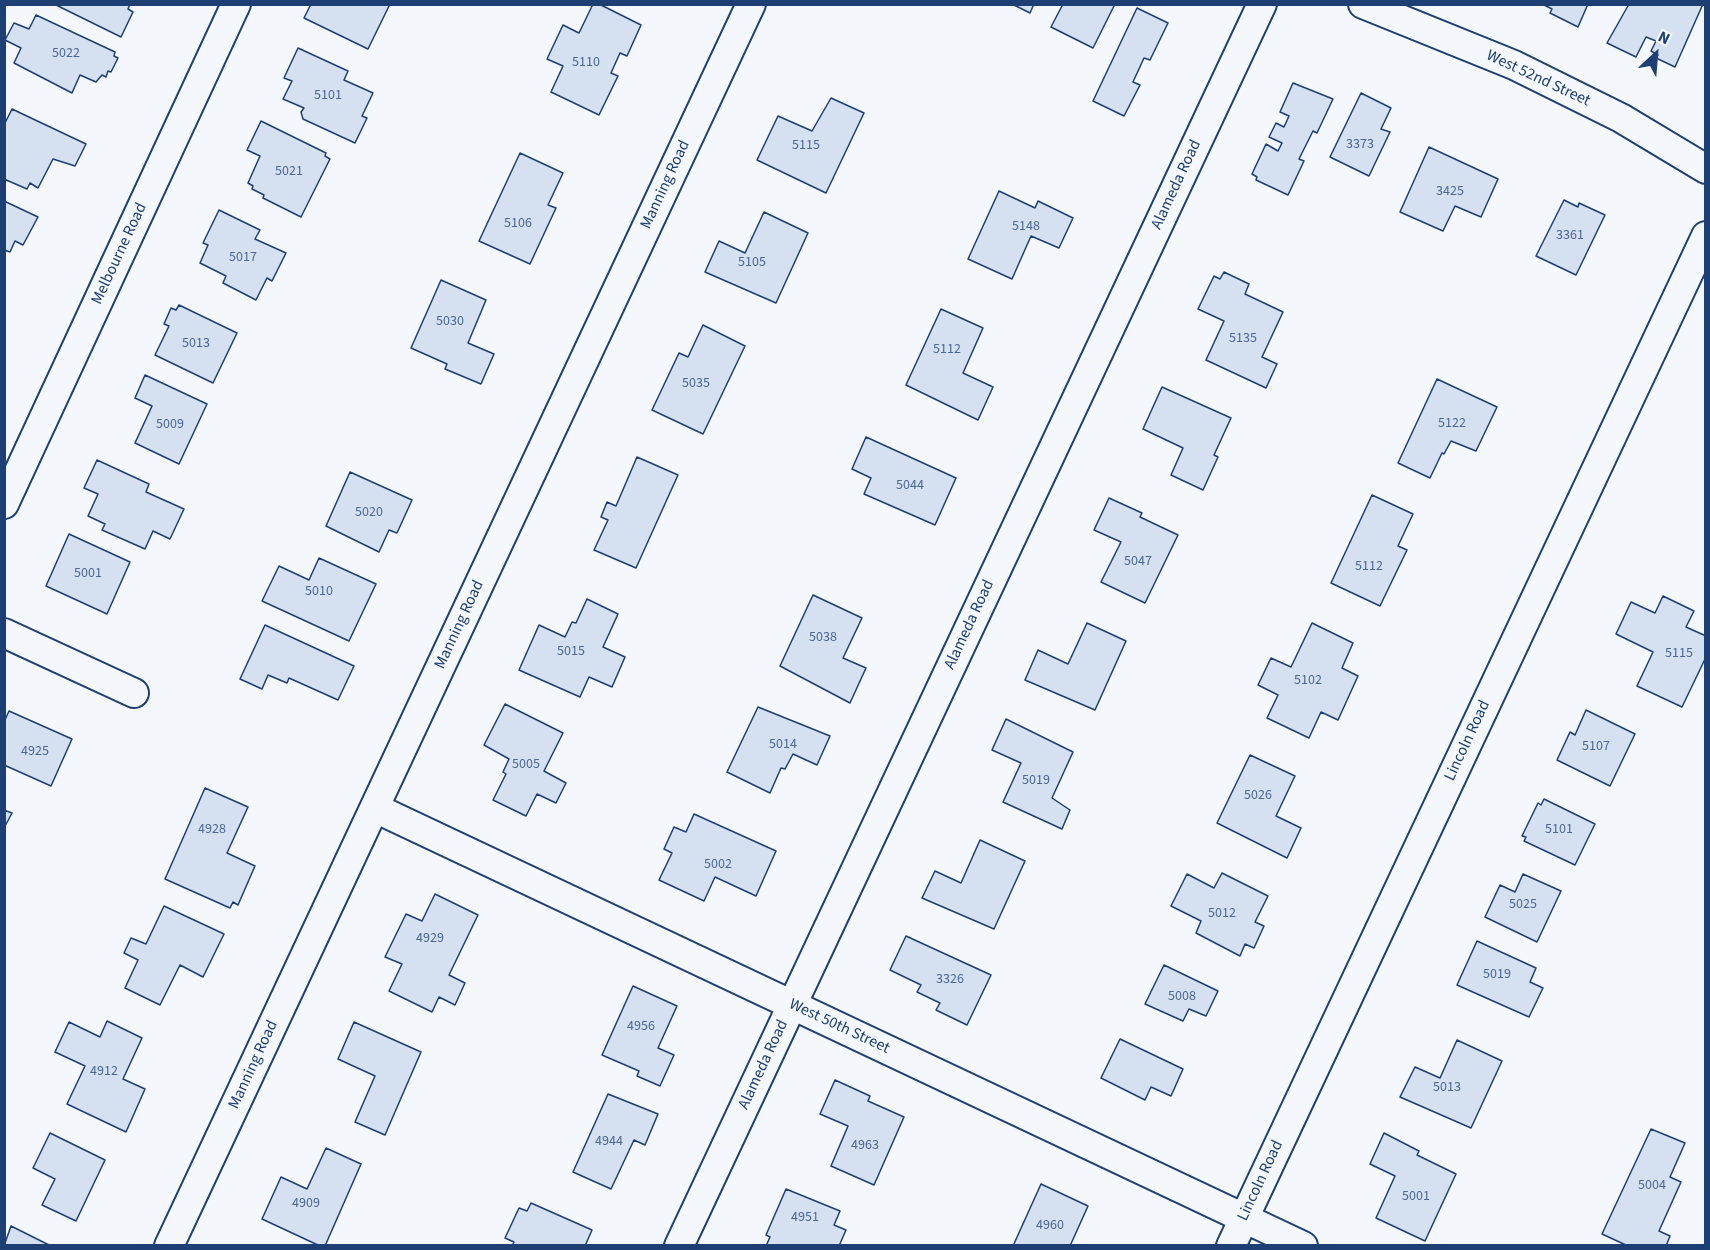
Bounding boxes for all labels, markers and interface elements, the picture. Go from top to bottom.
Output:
north arrow [1626,24,1686,84]
text: N [1654,26,1673,50]
house number: 5022 [52,46,80,62]
street label: West 52nd Street [1483,47,1593,111]
house number: 5110 [572,55,600,71]
house number: 5101 [314,88,342,104]
street label: Alameda Road [1148,137,1206,233]
house number: 3373 [1346,137,1374,153]
street label: Manning Road [637,138,695,232]
house number: 5115 [792,138,820,154]
house number: 5021 [275,164,303,180]
house number: 3425 [1436,184,1464,200]
street label: Melbourne Road [88,200,152,308]
house number: 5106 [504,216,532,232]
house number: 5148 [1012,219,1040,235]
house number: 3361 [1556,228,1584,244]
house number: 5017 [229,250,257,266]
house number: 5105 [738,255,766,271]
house number: 5030 [436,314,464,330]
house number: 5135 [1229,331,1257,347]
house number: 5013 [182,336,210,352]
house number: 5112 [933,342,961,358]
house number: 5035 [682,376,710,392]
house number: 5122 [1438,416,1466,432]
house number: 5009 [156,417,184,433]
house number: 5044 [896,478,924,494]
house number: 5020 [355,505,383,521]
house number: 5047 [1124,554,1152,570]
house number: 5112 [1355,559,1383,575]
house number: 5001 [74,566,102,582]
street label: Alameda Road [941,577,999,673]
street label: Manning Road [431,578,489,672]
house number: 5010 [305,584,333,600]
house number: 5038 [809,630,837,646]
house number: 5015 [557,644,585,660]
house number: 5115 [1665,646,1693,662]
house number: 5102 [1294,673,1322,689]
street label: Lincoln Road [1441,698,1495,784]
house number: 5014 [769,737,797,753]
house number: 5107 [1582,739,1610,755]
house number: 4925 [21,744,49,760]
house number: 5005 [512,757,540,773]
house number: 5019 [1022,773,1050,789]
house number: 5026 [1244,788,1272,804]
house number: 4928 [198,822,226,838]
house number: 5101 [1545,822,1573,838]
house number: 5002 [704,857,732,873]
house number: 5025 [1509,897,1537,913]
house number: 5012 [1208,906,1236,922]
house number: 4929 [416,931,444,947]
house number: 5019 [1483,967,1511,983]
house number: 3326 [936,972,964,988]
house number: 5008 [1168,989,1196,1005]
street label: West 50th Street [786,995,892,1059]
street label: Alameda Road [735,1017,793,1113]
street label: Manning Road [225,1018,283,1112]
house number: 4956 [627,1019,655,1035]
house number: 4912 [90,1064,118,1080]
house number: 5013 [1433,1080,1461,1096]
house number: 4944 [595,1134,623,1150]
house number: 4963 [851,1138,879,1154]
street label: Lincoln Road [1234,1138,1288,1224]
house number: 5004 [1638,1178,1666,1194]
house number: 5001 [1402,1189,1430,1205]
house number: 4909 [292,1196,320,1212]
house number: 4951 [791,1210,819,1226]
house number: 4960 [1036,1218,1064,1234]

